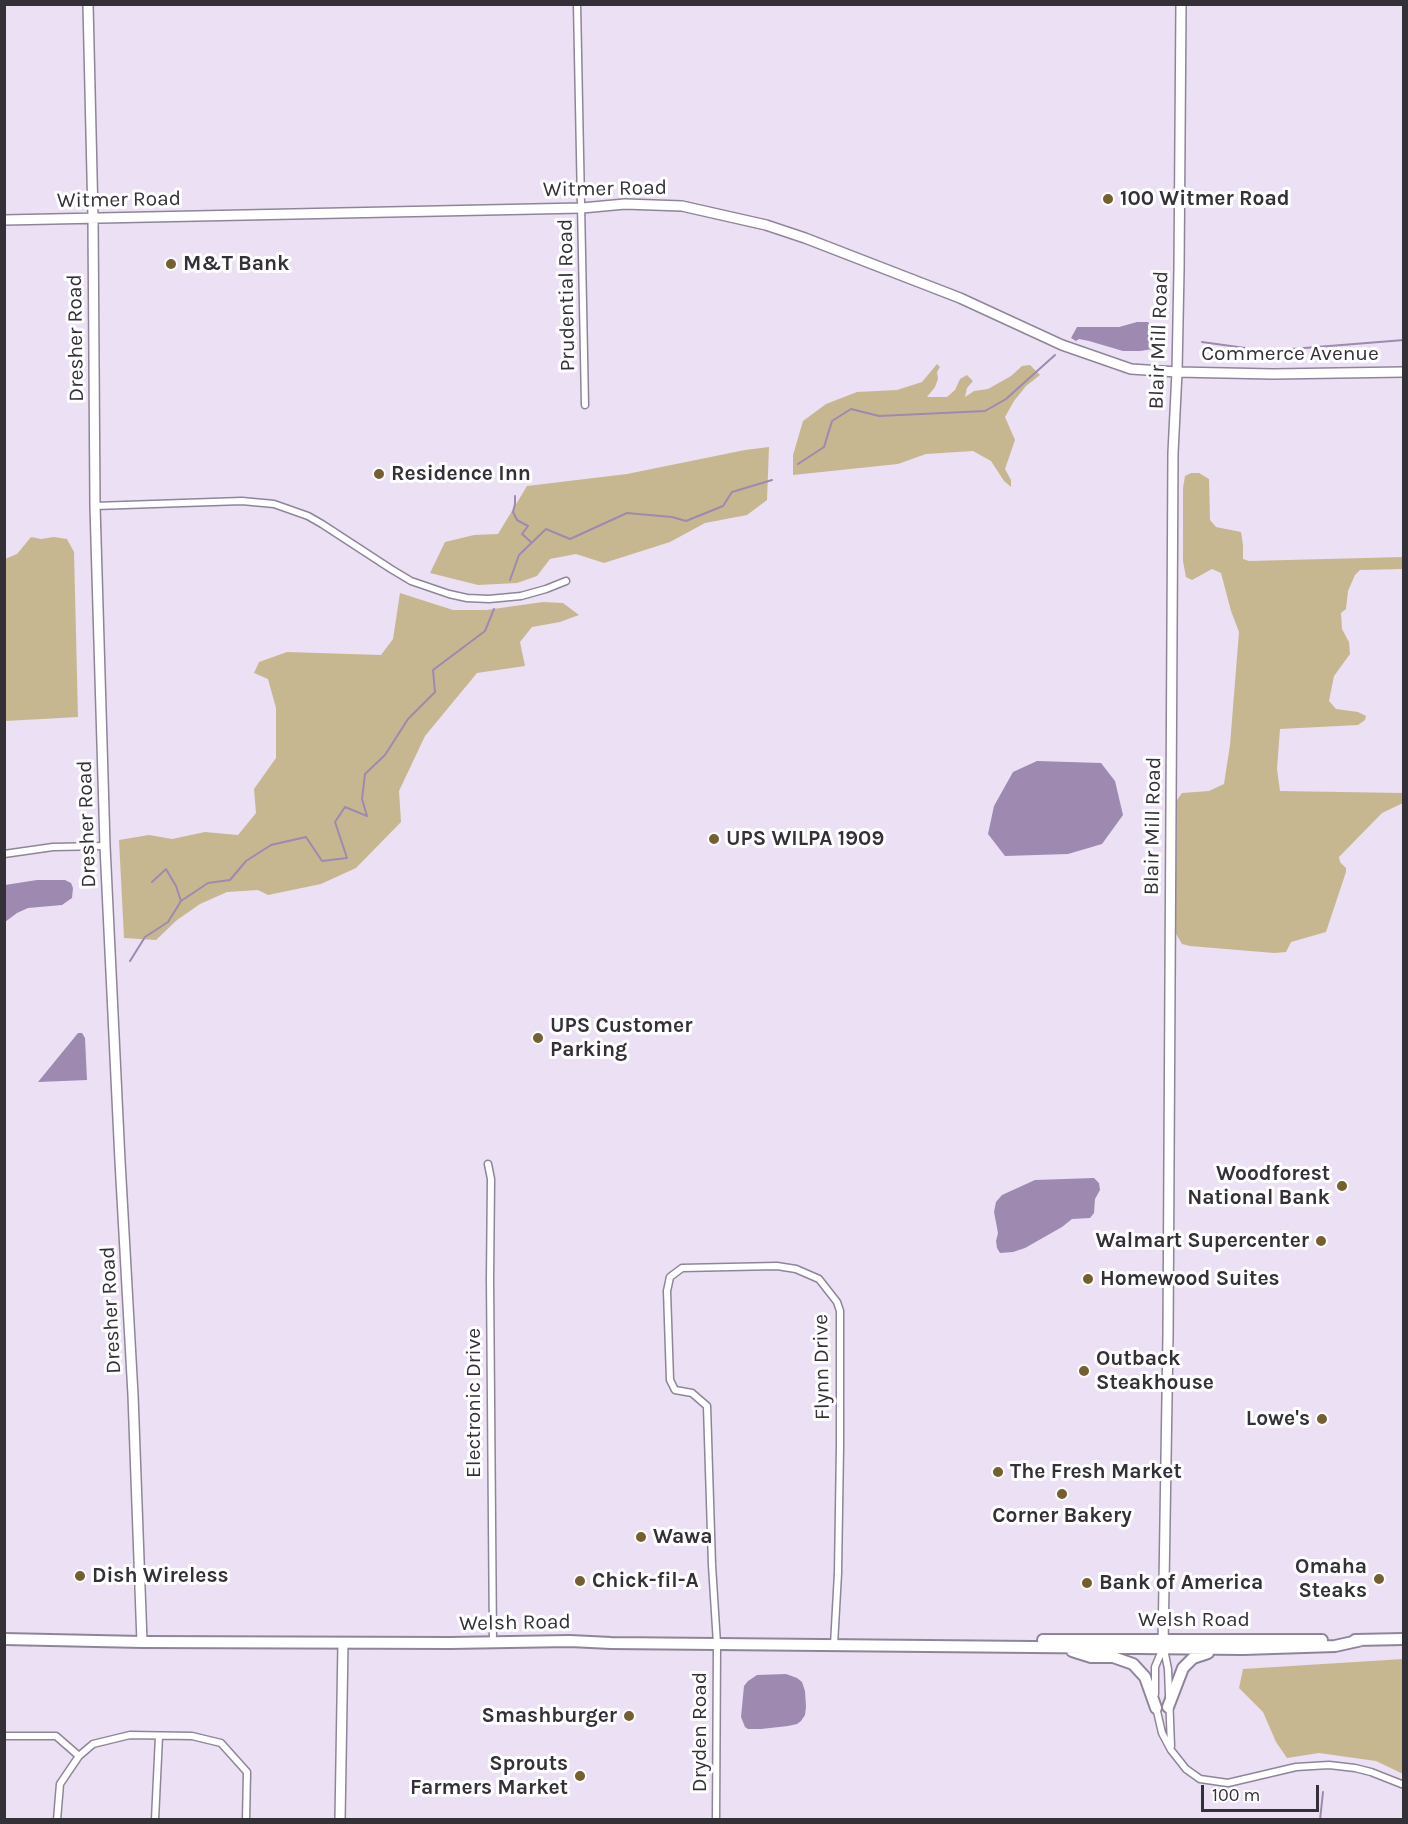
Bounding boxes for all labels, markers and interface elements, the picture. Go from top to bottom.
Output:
street label: Witmer Road [543,175,667,203]
street label: Witmer Road [57,186,181,214]
place label: 100 Witmer Road [1120,186,1290,212]
marker: 100 Witmer Road [1101,192,1115,206]
street label: Prudential Road [553,218,581,372]
place label: M&T Bank [183,251,290,277]
marker: M&T Bank [164,257,178,271]
street label: Blair Mill Road [1144,270,1174,410]
street label: Dresher Road [62,274,90,402]
street label: Commerce Avenue [1201,341,1379,367]
place label: Residence Inn [391,461,531,487]
marker: Residence Inn [372,467,386,481]
street label: Blair Mill Road [1139,757,1167,895]
street label: Dresher Road [72,760,102,888]
place label: UPS WILPA 1909 [726,826,884,852]
marker: UPS WILPA 1909 [707,832,721,846]
place label: UPS Customer Parking [550,1013,692,1063]
marker: UPS Customer Parking [531,1031,545,1045]
place label: Woodforest National Bank [1187,1161,1330,1211]
marker: Woodforest National Bank [1335,1179,1349,1193]
place label: Walmart Supercenter [1096,1228,1309,1254]
marker: Walmart Supercenter [1314,1234,1328,1248]
street label: Dresher Road [95,1246,127,1374]
place label: Homewood Suites [1100,1266,1280,1292]
marker: Homewood Suites [1081,1272,1095,1286]
street label: Flynn Drive [808,1314,836,1420]
street label: Electronic Drive [461,1328,487,1478]
place label: Outback Steakhouse [1096,1346,1214,1396]
marker: Outback Steakhouse [1077,1364,1091,1378]
place label: Lowe's [1246,1406,1310,1432]
marker: Lowe's [1315,1412,1329,1426]
place label: The Fresh Market [1010,1459,1182,1485]
marker: The Fresh Market [991,1465,1005,1479]
marker: Corner Bakery [1055,1487,1069,1501]
place label: Corner Bakery [992,1503,1132,1529]
place label: Wawa [653,1524,713,1550]
marker: Wawa [634,1530,648,1544]
place label: Omaha Steaks [1295,1554,1367,1604]
place label: Dish Wireless [92,1563,229,1589]
place label: Chick-fil-A [592,1568,699,1594]
marker: Dish Wireless [73,1569,87,1583]
place label: Bank of America [1099,1570,1263,1596]
marker: Omaha Steaks [1372,1572,1386,1586]
marker: Chick-fil-A [573,1574,587,1588]
marker: Bank of America [1080,1576,1094,1590]
street label: Welsh Road [1138,1607,1250,1633]
street label: Welsh Road [459,1609,571,1637]
street label: Dryden Road [687,1672,713,1792]
place label: Smashburger [482,1703,617,1729]
marker: Smashburger [622,1709,636,1723]
place label: Sprouts Farmers Market [410,1751,568,1801]
marker: Sprouts Farmers Market [573,1769,587,1783]
scale bar [1204,1773,1322,1811]
text: 100 m [1212,1784,1260,1806]

